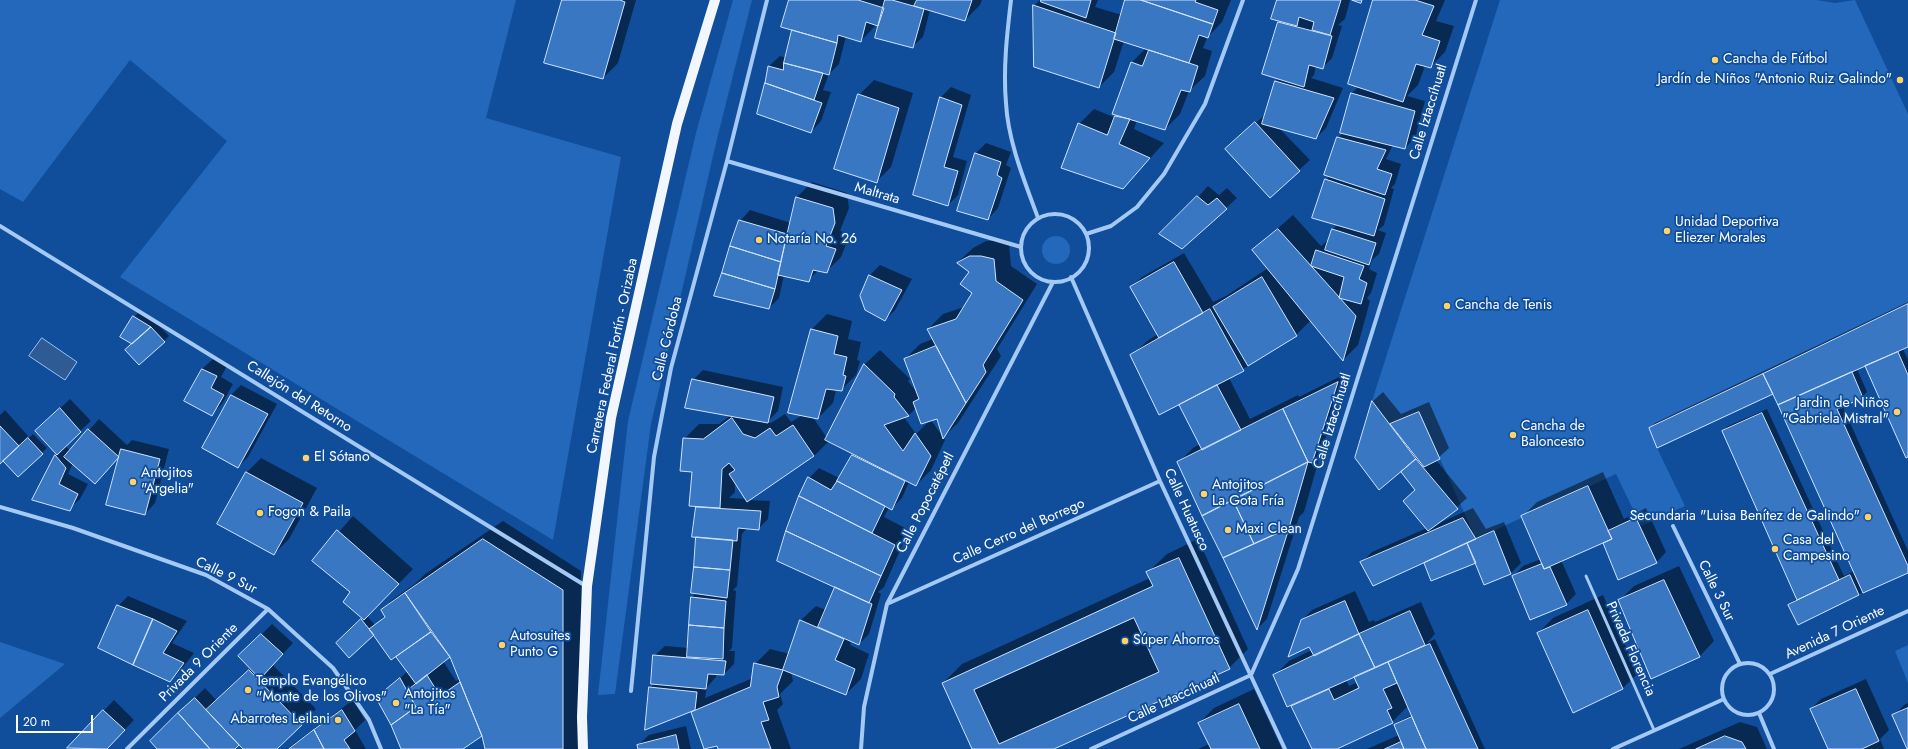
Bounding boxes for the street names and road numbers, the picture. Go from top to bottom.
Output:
street label: Calle Iztaccíhuatl [1406,62,1452,162]
street label: Maltrata [852,180,902,208]
street label: Carretera Federal Fortín - Orizaba [584,257,642,455]
street label: Calle Córdoba [649,295,687,383]
street label: Callejón del Retorno [243,358,355,436]
street label: Calle Iztaccíhuatl [1310,371,1356,471]
street label: Calle Popocatépetl [893,450,959,556]
street label: Calle Huatusco [1160,466,1212,554]
street label: Calle Cerro del Borrego [950,495,1088,569]
street label: Calle 9 Sur [193,554,259,598]
street label: Calle 3 Sur [1694,558,1738,624]
street label: Privada Florencia [1602,599,1658,699]
street label: Avenida 7 Oriente [1783,603,1887,663]
street label: Privada 9 Oriente [156,620,242,706]
street label: Calle Iztaccíhuatl [1126,670,1222,728]

